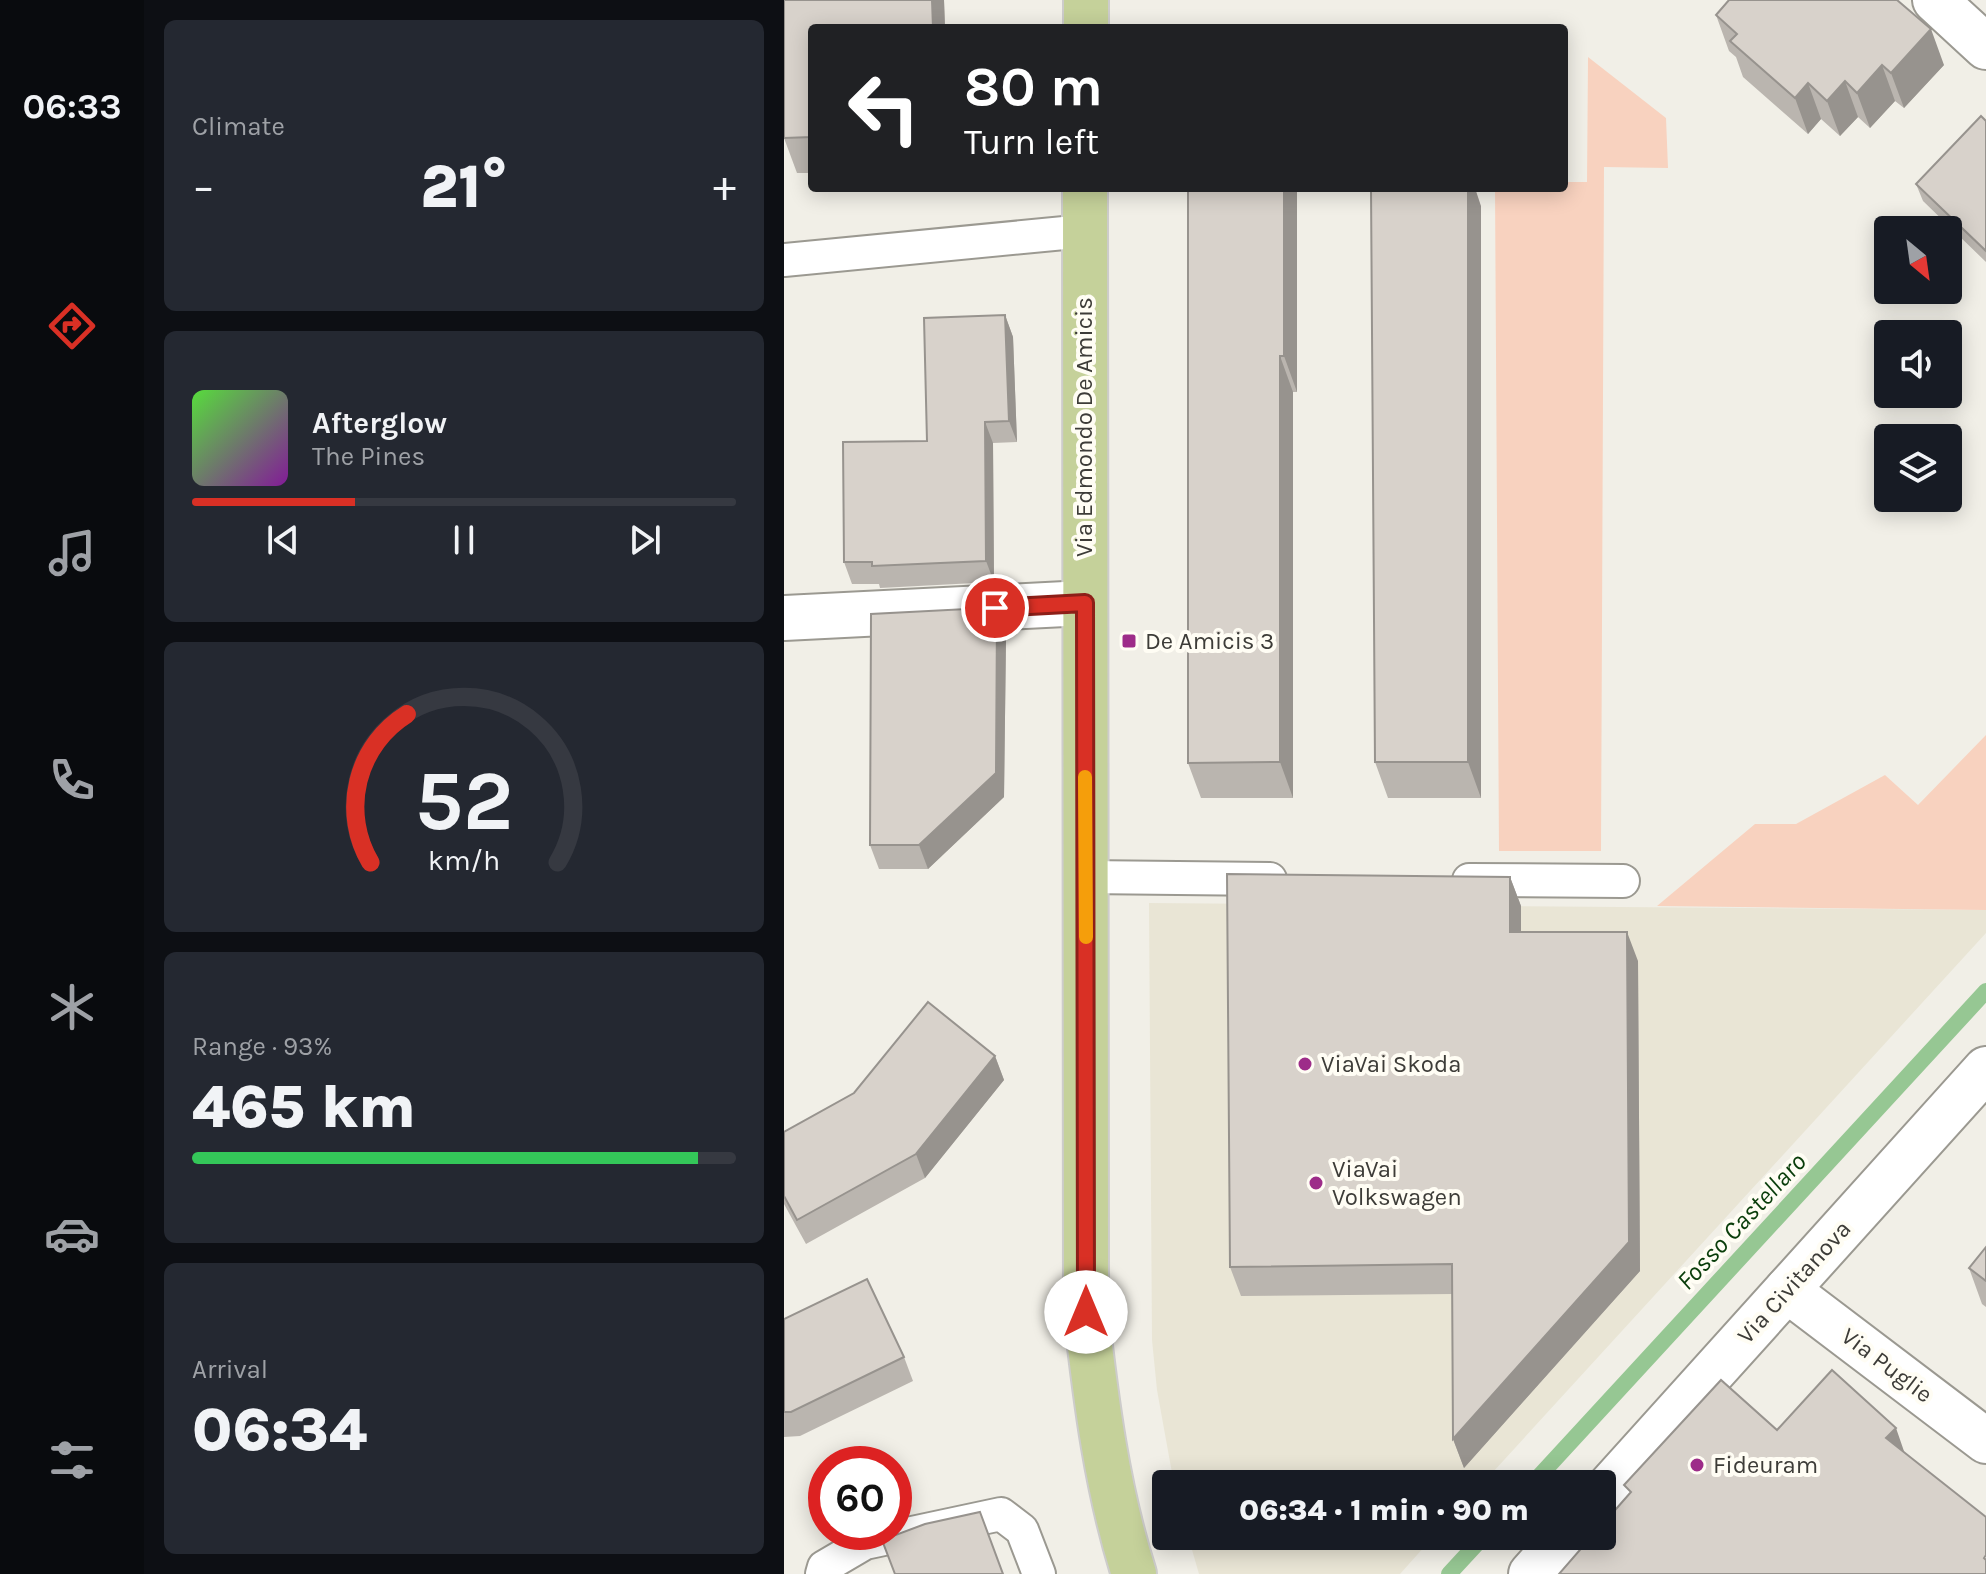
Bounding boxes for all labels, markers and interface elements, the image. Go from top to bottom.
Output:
text: 80 m [964,54,1103,119]
icon: left [832,56,936,160]
text: 06:33 [22,85,122,127]
text: Climate [192,111,285,142]
text: Turn left [964,121,1099,163]
text: 21° [420,152,508,222]
text: − [192,161,215,212]
text: + [713,161,736,212]
north arrow [1874,216,1962,304]
map controls [1874,216,1962,512]
street label: Via Edmondo De Amicis [1070,297,1098,557]
icon: directions [44,298,100,354]
button: sound [1874,320,1962,408]
text: Afterglow [312,405,447,441]
button: layers [1874,424,1962,512]
text: The Pines [312,441,425,472]
icon: previous [261,518,305,562]
icon: pause [442,518,486,562]
icon: next [623,518,667,562]
icon: music [44,525,100,581]
pin [961,574,1029,642]
icon: arrive [973,586,1017,630]
place label: De Amicis 3 [1145,627,1274,655]
marker: De Amicis 3 [1120,632,1138,650]
icon: phone [44,752,100,808]
text: 52 [415,753,513,850]
text: km/h [428,844,500,877]
icon: climate [44,979,100,1035]
text: Range · 93% [192,1031,332,1062]
place label: ViaVai Skoda [1321,1050,1461,1078]
marker: ViaVai Skoda [1296,1055,1314,1073]
text: 465 km [192,1072,416,1142]
water label: Fosso Castellaro [1670,1146,1813,1296]
place label: ViaVai Volkswagen [1332,1155,1462,1211]
marker: ViaVai Volkswagen [1307,1174,1325,1192]
icon: car [44,1206,100,1262]
street label: Via Civitanova [1731,1215,1857,1349]
position arrow [1044,1270,1128,1354]
street label: Via Puglie [1836,1322,1938,1408]
text: Arrival [192,1354,268,1385]
text: 06:34 [192,1395,367,1465]
icon: filters [44,1432,100,1488]
speed limit sign: 60 [808,1446,912,1550]
place label: Fideuram [1713,1451,1818,1479]
marker: Fideuram [1688,1456,1706,1474]
text: 06:34 · 1 min · 90 m [1239,1492,1529,1528]

